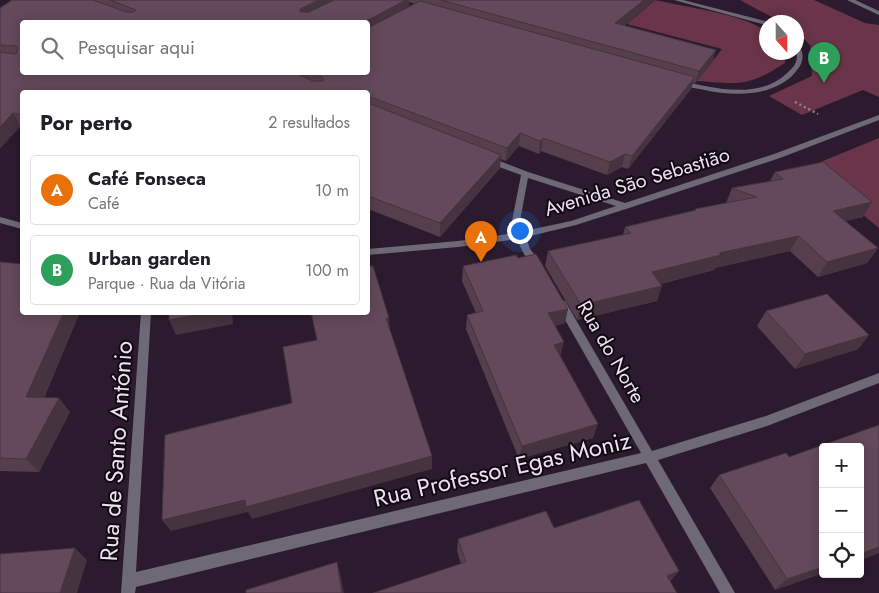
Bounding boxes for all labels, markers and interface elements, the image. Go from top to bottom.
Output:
north arrow [759,15,804,60]
search box [20,20,370,75]
icon: search [38,34,66,62]
text: Pesquisar aqui [78,34,195,61]
pin: B [808,42,840,83]
text: Por perto [40,108,132,138]
text: 2 resultados [268,111,350,134]
street label: Avenida São Sebastião [541,140,733,224]
text: Café Fonseca [88,165,206,192]
text: A [51,179,63,202]
text: 10 m [315,179,349,202]
text: Café [88,192,119,215]
your location [507,218,533,244]
pin: A [465,221,497,262]
text: Urban garden [88,245,211,272]
text: B [52,259,62,282]
text: 100 m [305,259,349,282]
text: Parque · Rua da Vitória [88,272,246,295]
street label: Rua do Norte [570,295,652,409]
street label: Rua de Santo António [91,340,141,562]
street label: Rua Professor Egas Moniz [370,422,634,516]
map controls [819,443,864,578]
button: + [819,443,864,488]
button: − [819,488,864,533]
button: locate [819,533,864,578]

